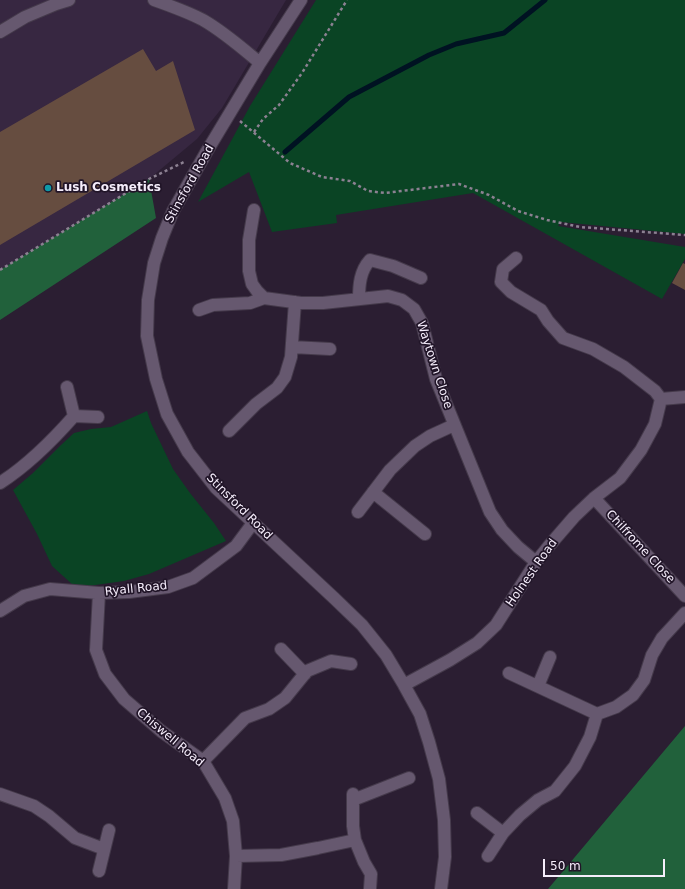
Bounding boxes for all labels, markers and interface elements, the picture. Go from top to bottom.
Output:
street label: Stinsford Road [163,142,217,226]
place label: Lush Cosmetics [56,181,161,195]
marker: Lush Cosmetics [43,183,53,193]
street label: Waytown Close [413,319,455,411]
street label: Stinsford Road [203,471,275,543]
street label: Chilfrome Close [603,508,677,586]
street label: Holnest Road [503,536,561,610]
street label: Ryall Road [104,579,168,599]
street label: Chiswell Road [133,706,207,770]
scale bar [545,851,667,877]
text: 50 m [550,859,581,873]

